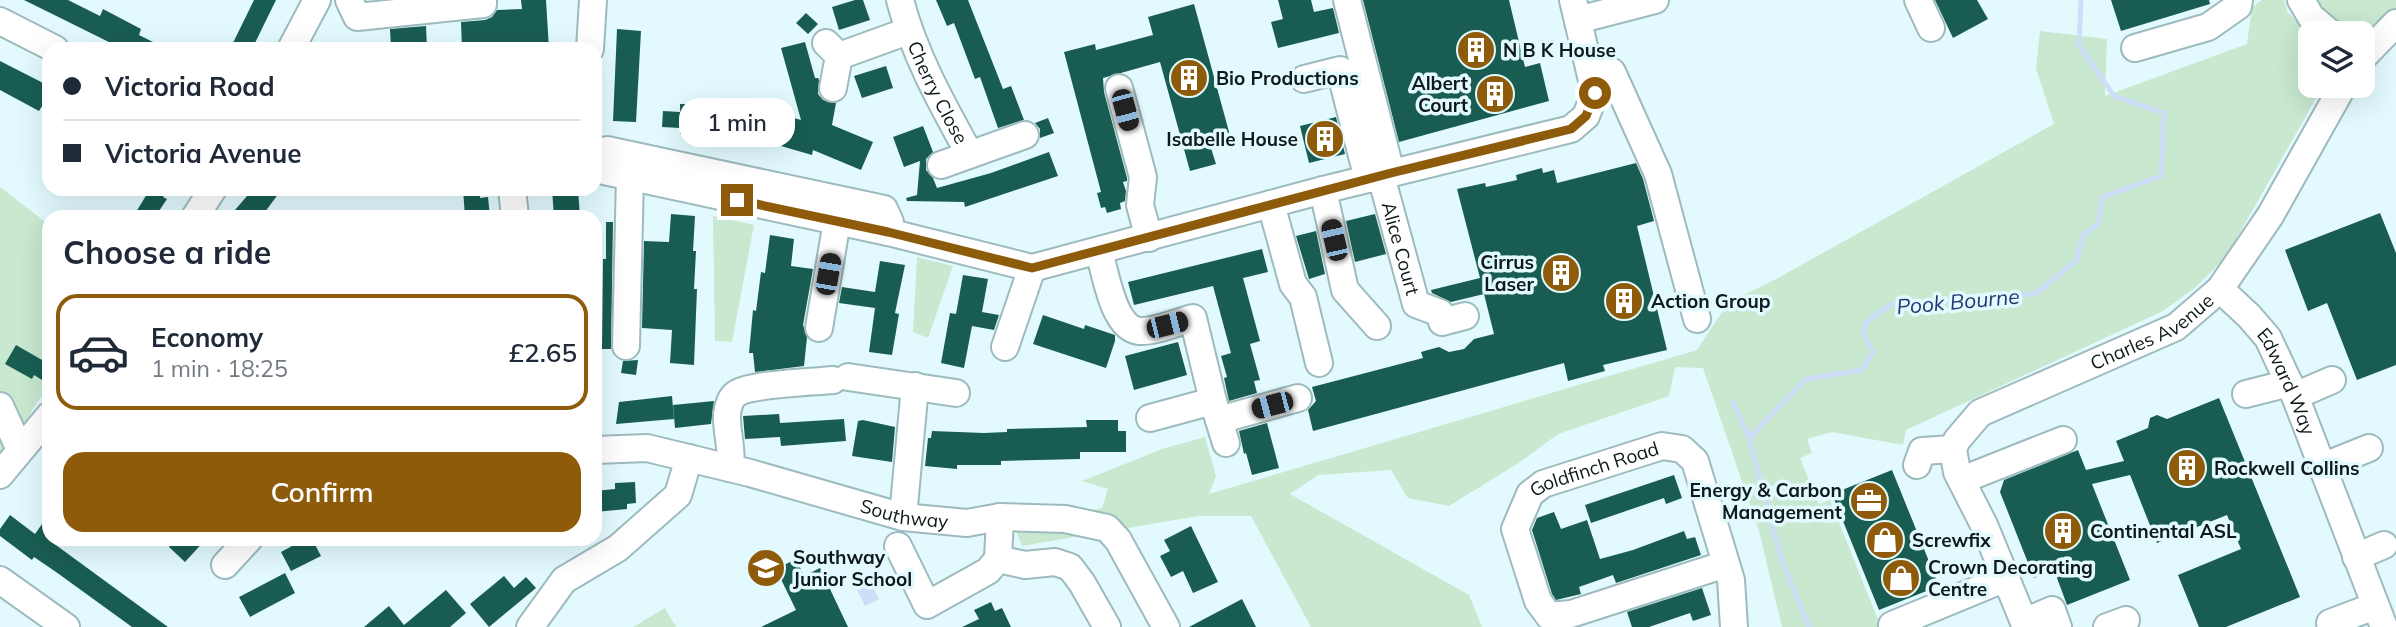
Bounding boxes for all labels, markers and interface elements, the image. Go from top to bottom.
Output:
map controls [2298,21,2375,98]
button: layers [2298,21,2375,98]
building icon: N B K House [1455,29,1497,71]
street label: Cherry Close [902,37,974,148]
place label: N B K House [1503,38,1616,62]
building icon: Bio Productions [1168,57,1210,99]
place label: Bio Productions [1216,66,1359,90]
text: Victoria Road [105,70,275,103]
place label: Albert Court [1411,71,1468,117]
building icon: Albert Court [1474,73,1516,115]
route start [1579,77,1611,109]
car [1110,87,1141,133]
callout: 1 min [679,99,795,148]
text: 1 min [707,108,767,137]
building icon: Isabelle House [1304,118,1346,160]
place label: Isabelle House [1166,127,1298,151]
text: Victoria Avenue [105,137,301,170]
route end [721,184,753,216]
street label: Alice Court [1377,199,1425,298]
car [1320,217,1349,263]
text: Choose a ride [63,232,271,272]
place label: Cirrus Laser [1480,250,1535,296]
car [815,251,842,297]
building icon: Cirrus Laser [1540,252,1582,294]
building icon: Action Group [1603,280,1645,322]
water label: Pook Bourne [1895,283,2021,319]
street label: Charles Avenue [2087,288,2218,375]
place label: Action Group [1651,289,1771,313]
car [1145,310,1190,340]
icon: car [67,321,130,384]
text: Economy [151,321,263,354]
street label: Edward Way [2252,322,2321,438]
text: £2.65 [508,336,577,369]
text: 1 min · 18:25 [151,354,288,383]
car [1249,389,1296,421]
street label: Goldfinch Road [1525,436,1662,502]
building icon: Rockwell Collins [2166,447,2208,489]
button: Confirm [63,452,581,532]
place label: Rockwell Collins [2214,456,2360,480]
place label: Energy & Carbon Management [1689,478,1842,524]
office icon: Energy & Carbon Management [1848,480,1890,522]
street label: Southway [858,493,949,533]
building icon: Continental ASL [2042,510,2084,552]
shop icon: Screwfix [1864,519,1906,561]
place label: Continental ASL [2090,519,2237,543]
place label: Screwfix [1912,528,1991,552]
place label: Southway Junior School [793,545,912,591]
school or university icon: Southway Junior School [745,547,787,589]
place label: Crown Decorating Centre [1928,555,2093,601]
shop icon: Crown Decorating Centre [1880,557,1922,599]

